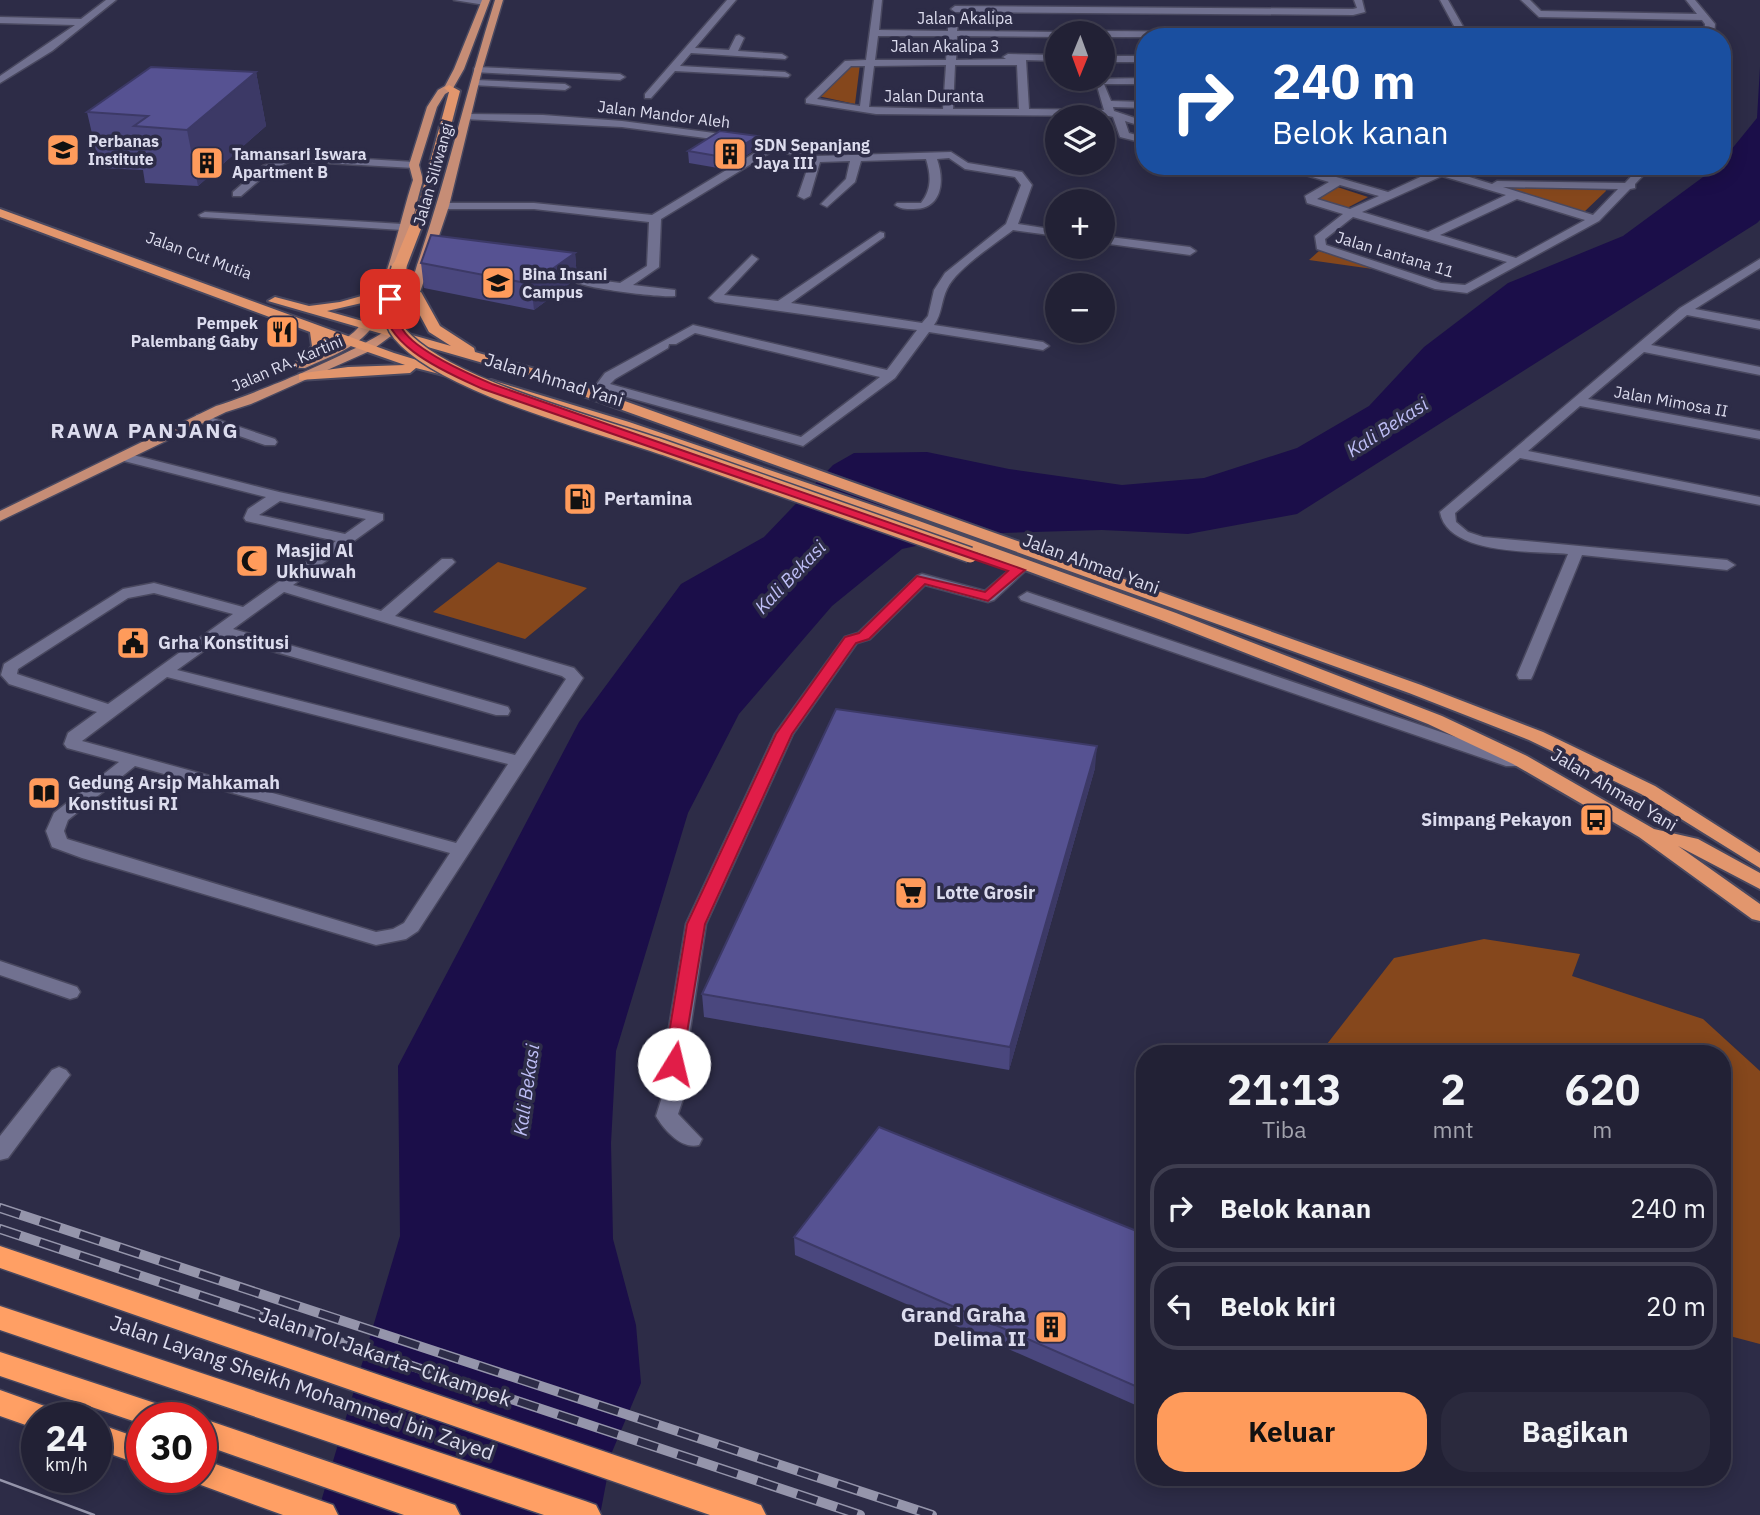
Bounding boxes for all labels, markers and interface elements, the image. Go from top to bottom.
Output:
street label: Jalan Akalipa [917,8,1013,28]
north arrow [1045,21,1115,91]
map controls [1045,21,1115,343]
street label: Jalan Akalipa 3 [890,36,1000,56]
text: 240 m [1272,49,1416,112]
icon: right [1157,56,1248,147]
street label: Jalan Duranta [884,86,984,106]
street label: Jalan Mandor Aleh [597,96,731,132]
button: layers [1045,105,1115,175]
text: Belok kanan [1272,111,1449,153]
street label: Jalan Siliwangi [409,120,457,228]
school or university icon: Perbanas Institute [44,131,82,169]
place label: Perbanas Institute [88,131,159,169]
building icon: SDN Sepanjang Jaya III [711,135,749,173]
place label: SDN Sepanjang Jaya III [754,135,870,173]
building icon: Tamansari Iswara Apartment B [188,144,226,182]
place label: Tamansari Iswara Apartment B [232,144,367,182]
button: + [1045,189,1115,259]
street label: Jalan Lantana 11 [1333,226,1457,282]
street label: Jalan Cut Mutia [143,227,255,284]
school or university icon: Bina Insani Campus [479,264,517,302]
place label: Bina Insani Campus [522,264,607,302]
pin [360,269,420,329]
button: − [1045,273,1115,343]
icon: arrive [371,280,409,318]
place label: Pempek Palembang Gaby [131,313,259,351]
restaurant icon: Pempek Palembang Gaby [263,313,301,351]
street label: Jalan RA. Kartini [229,331,345,395]
street label: Jalan Ahmad Yani [482,348,626,412]
street label: Jalan Mimosa II [1612,381,1730,421]
water label: Kali Bekasi [1342,391,1433,462]
district label: RAWA PANJANG [51,416,239,444]
fuel station icon: Pertamina [561,480,599,518]
place label: Pertamina [604,487,692,510]
street label: Jalan Ahmad Yani [1020,528,1163,599]
water label: Kali Bekasi [749,535,831,619]
place label: Masjid Al Ukhuwah [276,539,356,583]
mosque icon: Masjid Al Ukhuwah [233,542,271,580]
public building icon: Grha Konstitusi [114,624,152,662]
place label: Grha Konstitusi [158,631,289,654]
street label: Jalan Ahmad Yani [1547,743,1682,836]
place label: Gedung Arsip Mahkamah Konstitusi RI [68,771,280,815]
library icon: Gedung Arsip Mahkamah Konstitusi RI [25,774,63,812]
bus stop icon: Simpang Pekayon [1577,801,1615,839]
place label: Simpang Pekayon [1421,808,1572,831]
supermarket icon: Lotte Grosir [892,874,930,912]
place label: Lotte Grosir [936,881,1035,904]
position arrow [637,1027,711,1101]
water label: Kali Bekasi [508,1042,544,1138]
text: 21:13 [1227,1062,1342,1117]
text: 2 [1440,1062,1466,1117]
text: 620 [1565,1062,1640,1117]
text: Tiba [1262,1114,1306,1144]
text: mnt [1432,1114,1474,1144]
text: m [1592,1114,1612,1144]
icon: right [1161,1189,1199,1227]
text: Belok kanan [1220,1191,1371,1225]
text: 240 m [1630,1191,1706,1225]
icon: left [1161,1287,1199,1325]
text: Belok kiri [1220,1289,1336,1323]
text: 20 m [1646,1289,1706,1323]
street label: Jalan Tol Jakarta–Cikampek [255,1300,515,1412]
place label: Grand Graha Delima II [901,1300,1026,1352]
street label: Jalan Layang Sheikh Mohammed bin Zayed [107,1308,498,1466]
building icon: Grand Graha Delima II [1032,1308,1070,1346]
button: Keluar [1157,1392,1427,1472]
button: Bagikan [1441,1392,1710,1472]
speed limit sign: 30 [126,1402,217,1493]
text: 24 [45,1415,88,1461]
text: km/h [45,1453,88,1476]

